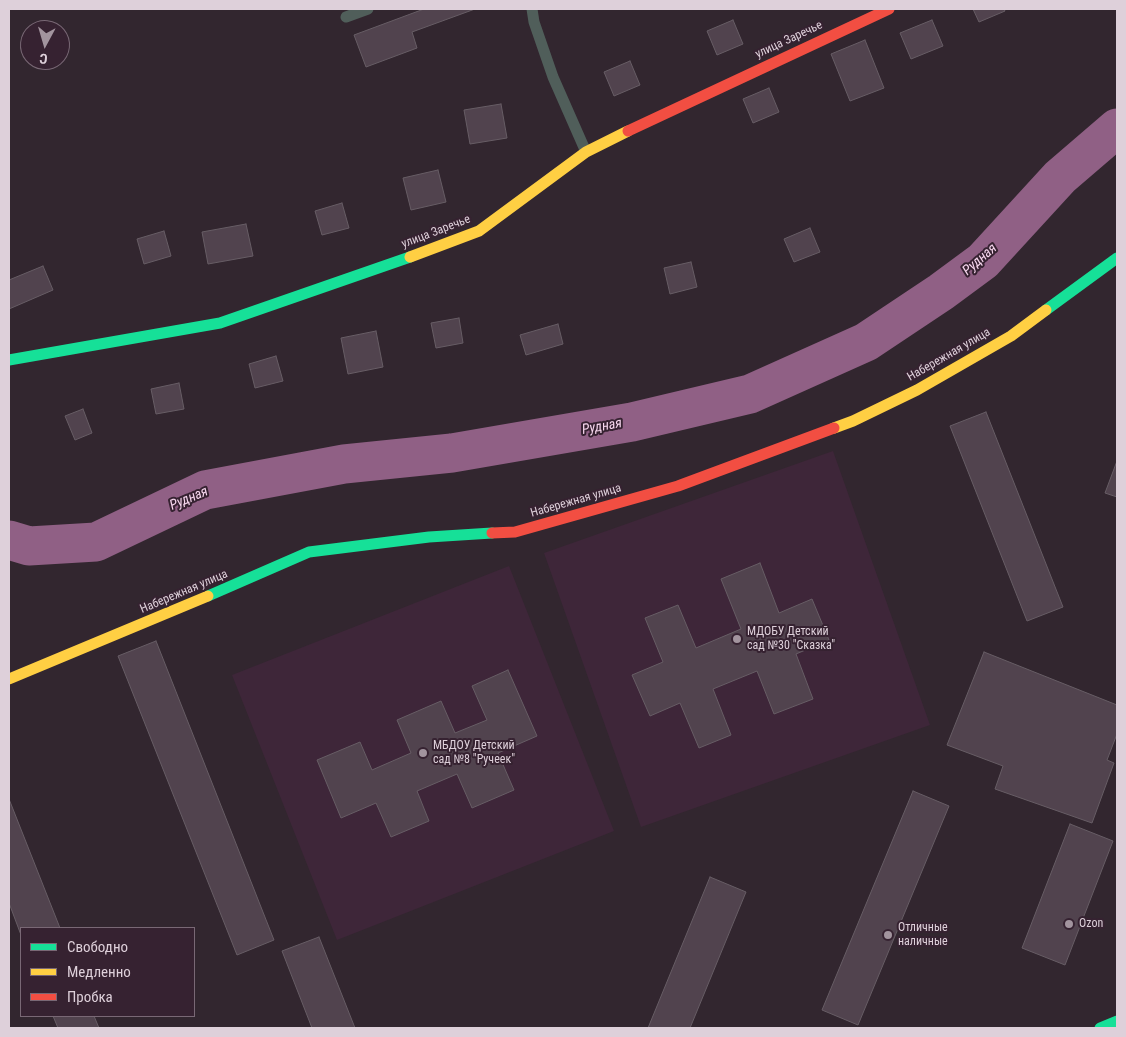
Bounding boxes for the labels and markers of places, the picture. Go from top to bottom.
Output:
place label: МДОБУ Детский сад №30 "Сказка" [747,625,835,653]
marker: МДОБУ Детский сад №30 "Сказка" [731,633,743,645]
place label: МБДОУ Детский сад №8 "Ручеек" [433,739,515,767]
marker: МБДОУ Детский сад №8 "Ручеек" [417,747,429,759]
place label: Ozon [1079,917,1103,931]
marker: Ozon [1063,918,1075,930]
place label: Отличные наличные [898,921,948,949]
marker: Отличные наличные [882,929,894,941]

